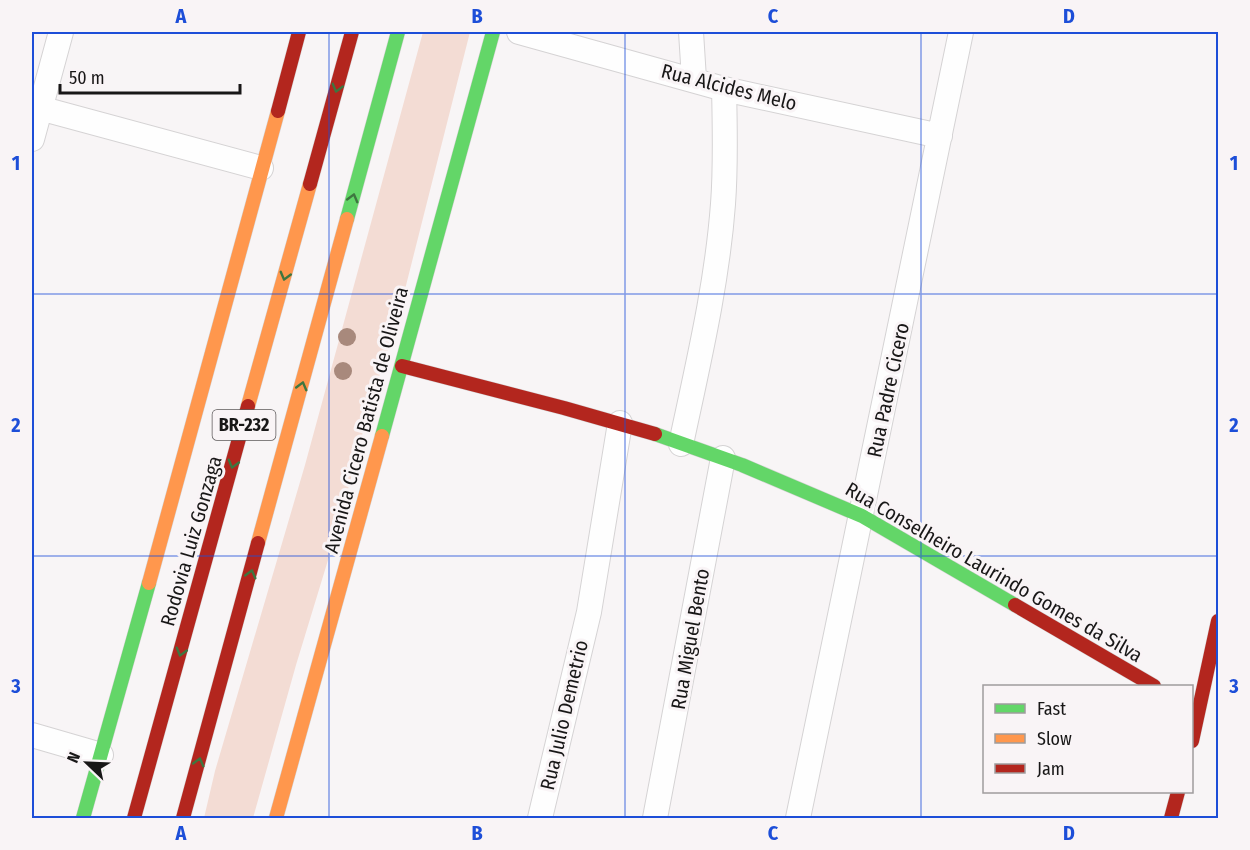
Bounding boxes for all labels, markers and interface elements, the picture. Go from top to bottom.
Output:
text: A [175,4,188,28]
text: B [471,4,483,28]
text: C [768,4,779,28]
text: D [1063,4,1075,28]
scale bar [60,57,240,95]
street label: Rua Alcides Melo [659,59,799,115]
text: 50 m [69,67,105,89]
one-way arrow [331,83,344,93]
text: 1 [12,151,20,175]
text: 1 [1230,151,1238,175]
one-way arrow [345,193,358,203]
one-way arrow [280,270,292,281]
street label: Avenida Cicero Batista de Oliveira [319,284,413,556]
street label: Rua Padre Cicero [862,321,914,459]
one-way arrow [294,381,307,391]
road number: BR-232 [212,410,276,440]
text: 2 [10,413,21,437]
text: 2 [1228,413,1239,437]
street label: Rodovia Luiz Gonzaga [155,453,227,629]
one-way arrow [228,458,240,469]
street label: Rua Conselheiro Laurindo Gomes da Silva [841,477,1147,667]
street label: Rua Miguel Bento [666,567,714,711]
one-way arrow [243,569,256,579]
street label: Rua Julio Demetrio [535,638,593,792]
one-way arrow [176,646,188,657]
text: 3 [10,674,21,698]
text: 3 [1228,674,1239,698]
legend [983,685,1193,793]
text: Fast [1037,698,1066,720]
text: Slow [1037,728,1072,750]
north arrow [57,733,117,793]
text: N [63,749,84,765]
one-way arrow [192,757,204,768]
text: Jam [1037,758,1065,780]
text: A [175,821,188,845]
text: B [471,821,483,845]
text: C [768,821,779,845]
text: D [1063,821,1075,845]

